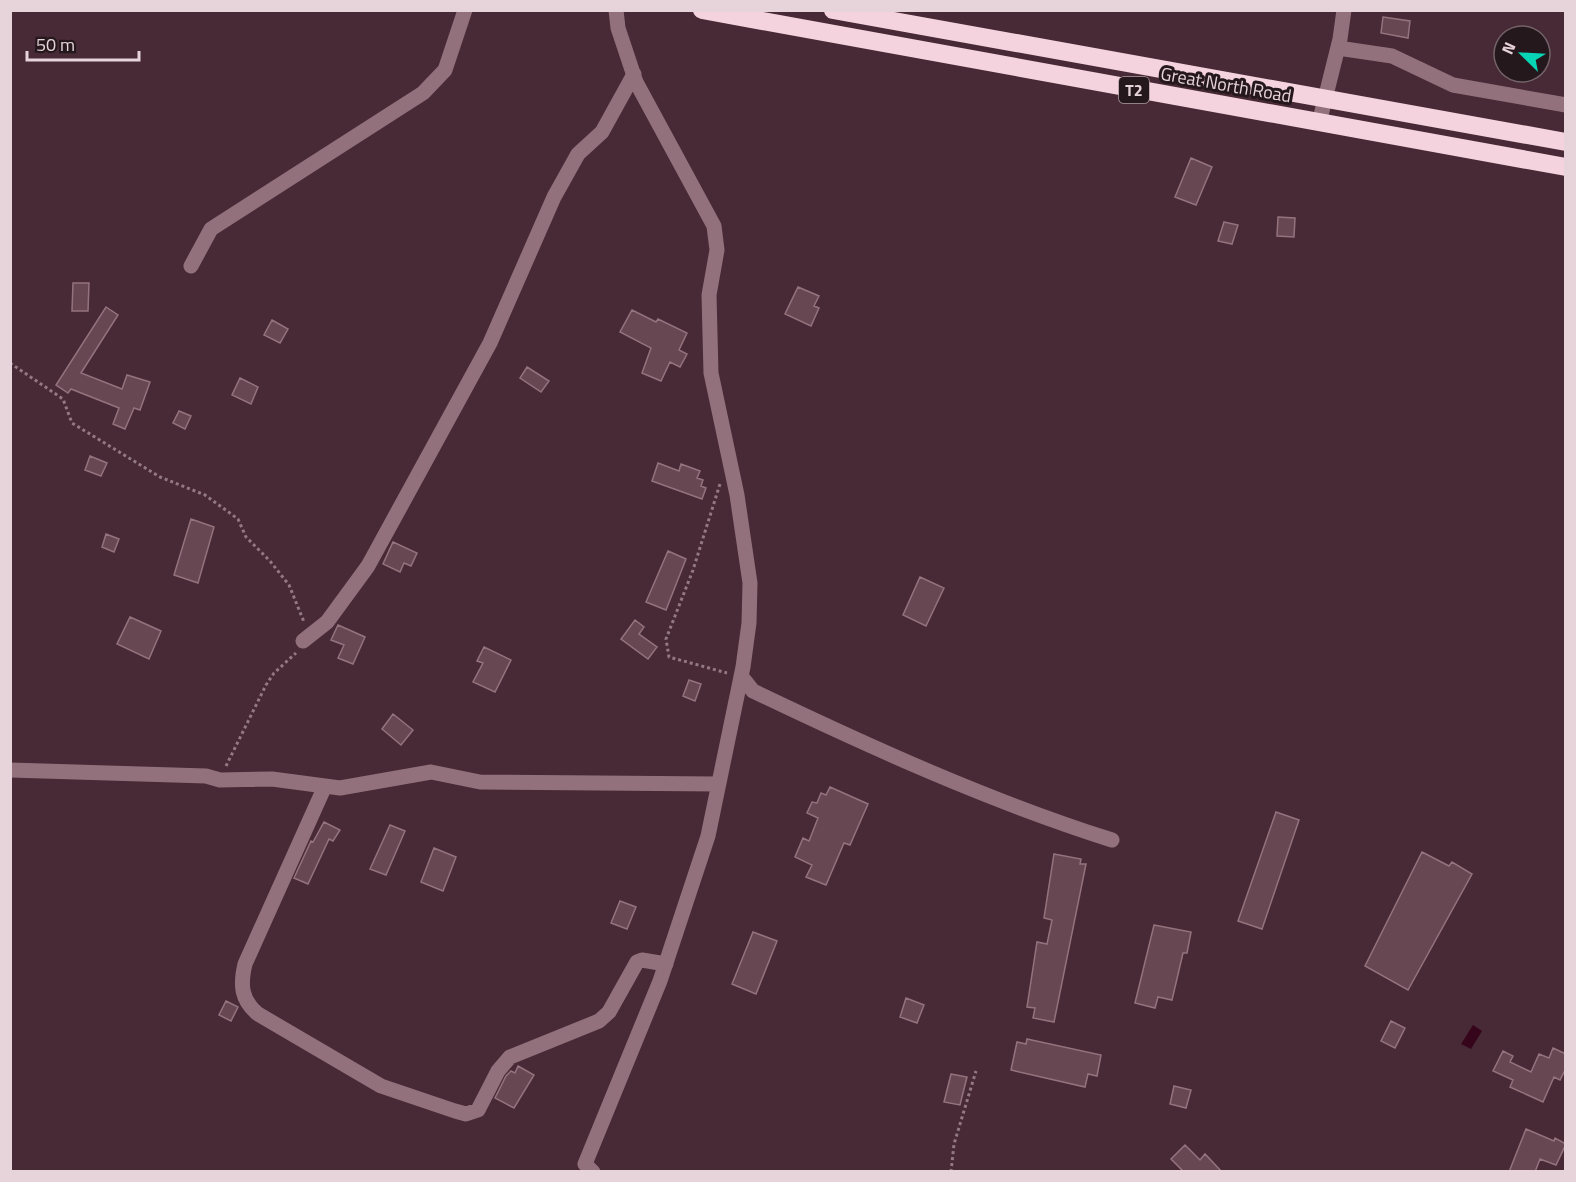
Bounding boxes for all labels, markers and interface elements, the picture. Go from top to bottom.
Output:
scale bar [27,24,140,62]
north arrow [1492,24,1552,84]
text: 50 m [36,31,75,58]
text: N [1495,38,1522,58]
street label: Great North Road [1159,60,1294,109]
road number: T2 [1119,77,1149,103]

